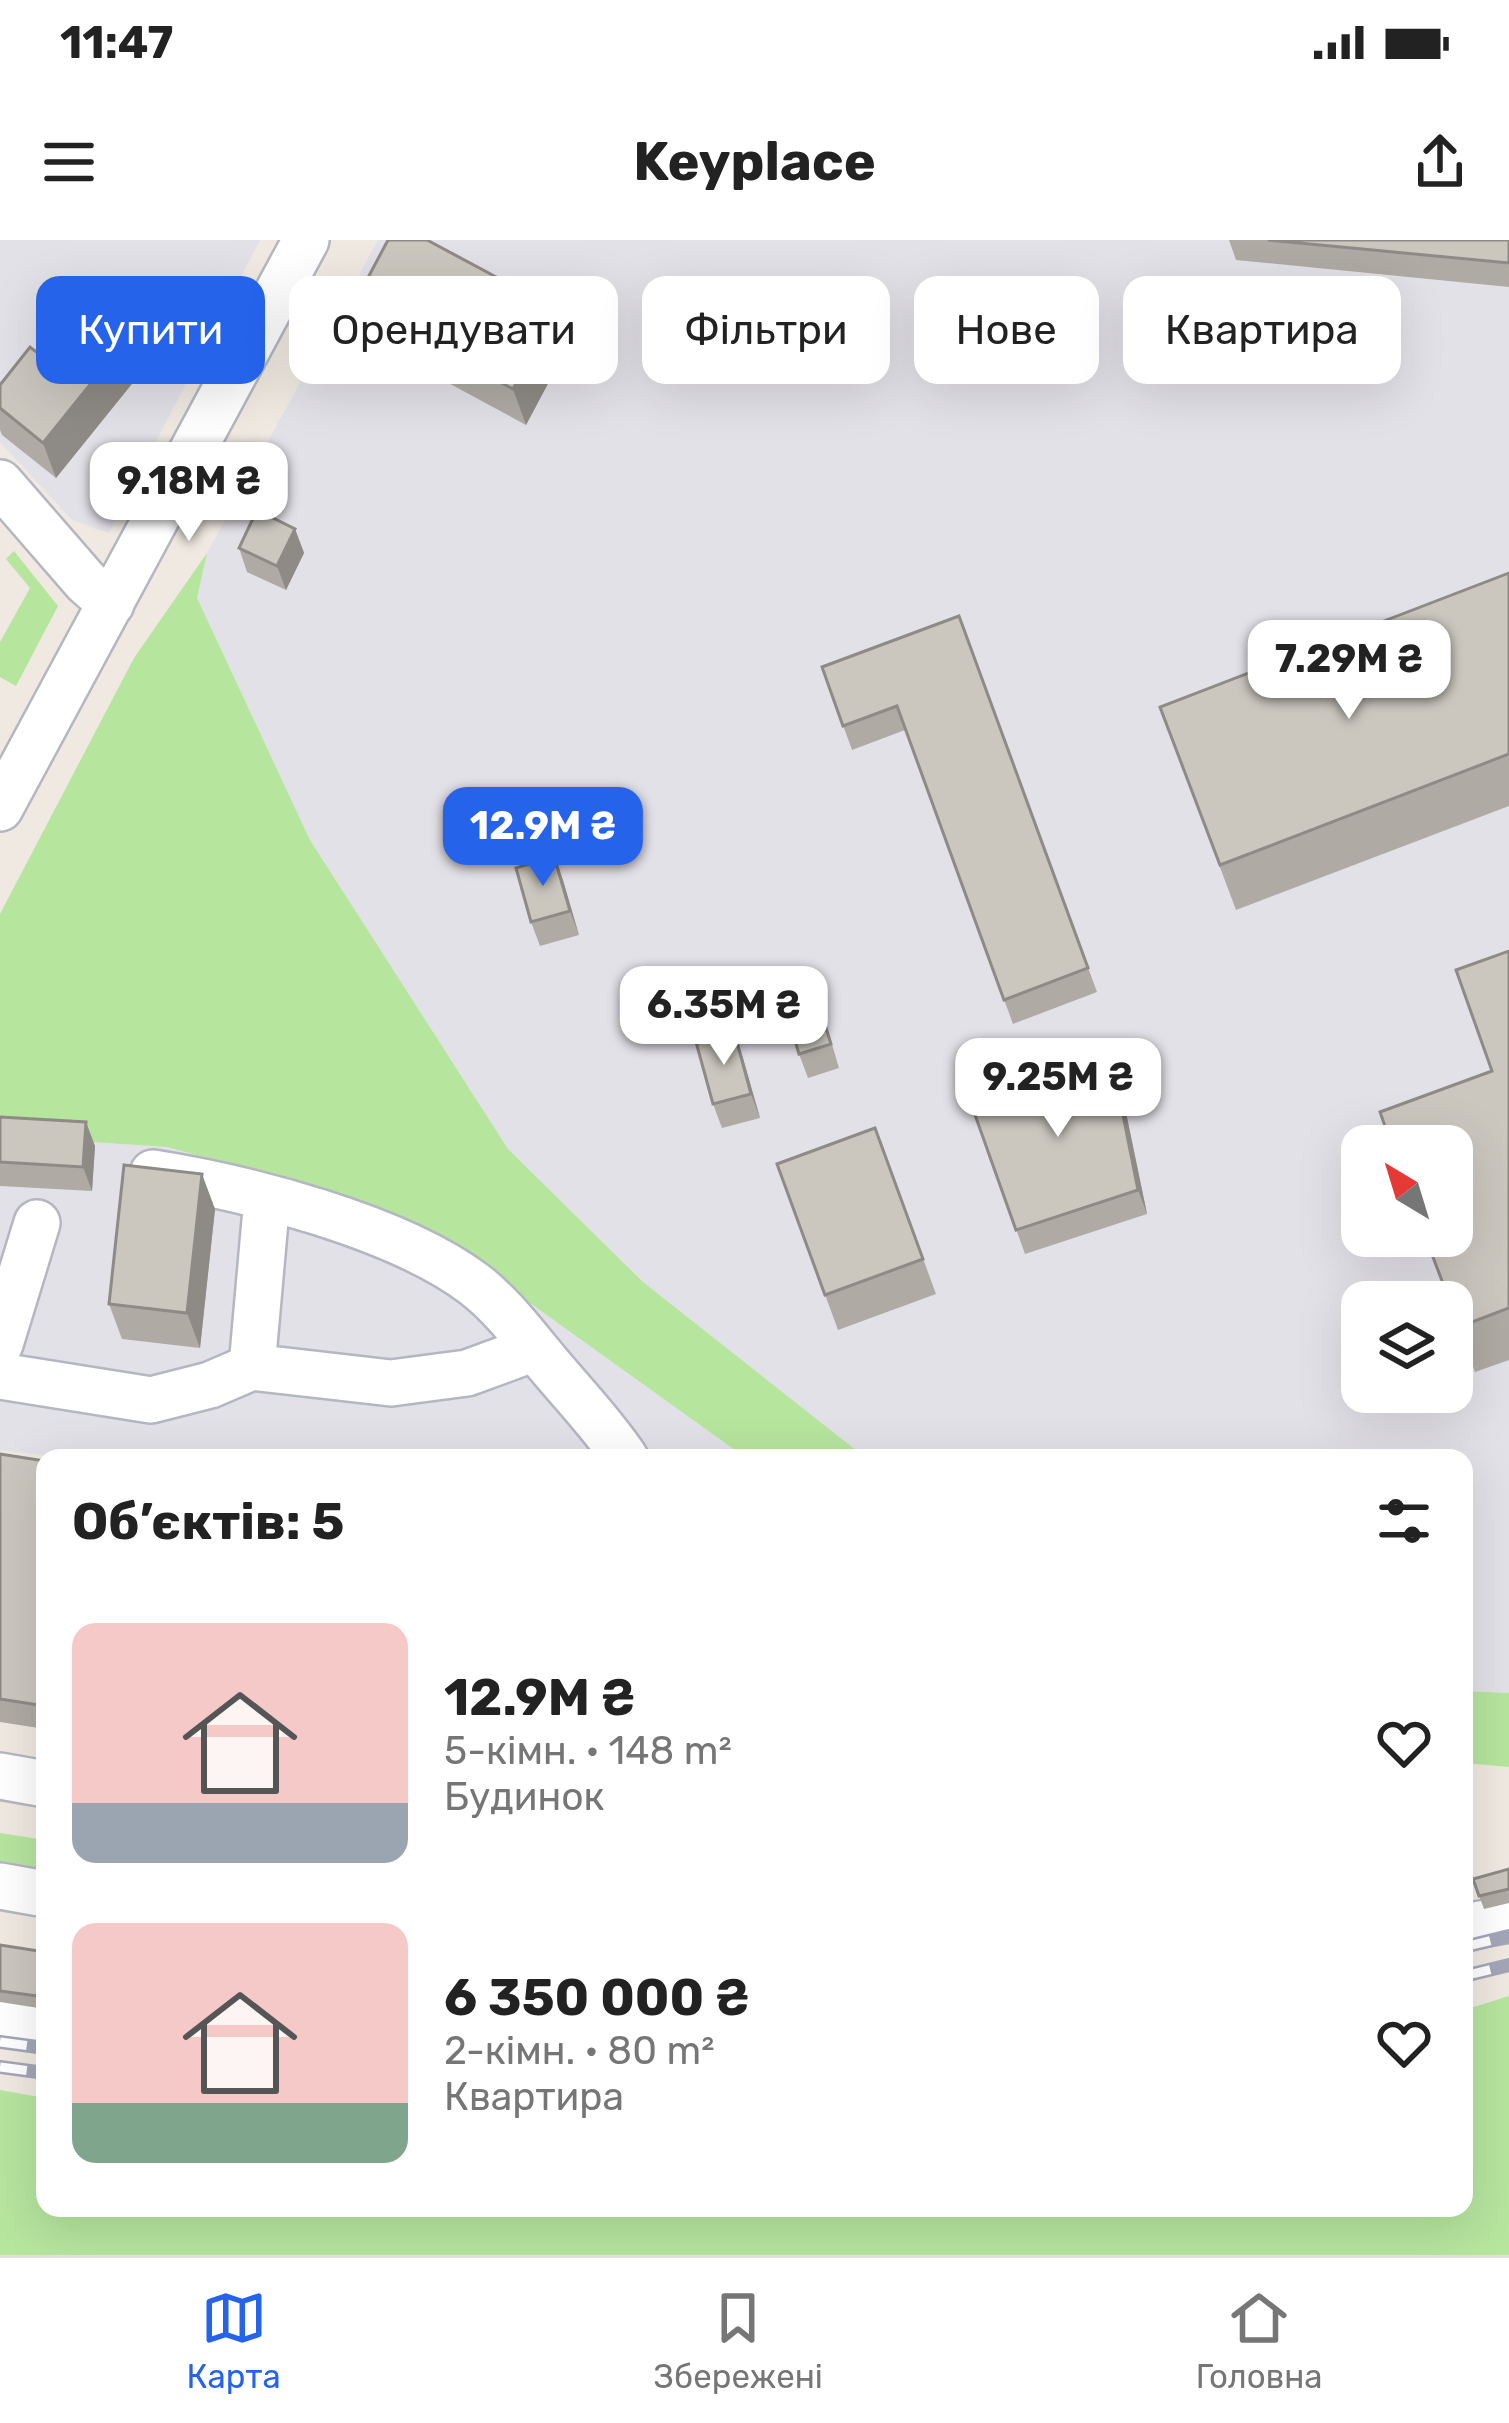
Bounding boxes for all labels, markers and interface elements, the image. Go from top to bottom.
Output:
text: 11:47 [60,16,173,69]
icon: menu [36,129,102,195]
icon: share [1407,129,1473,195]
text: Keyplace [633,130,876,194]
chip: Купити [36,276,265,384]
chip: Орендувати [289,276,618,384]
chip: Фільтри [642,276,890,384]
chip: Нове [914,276,1099,384]
chip: Квартира [1123,276,1401,384]
pin: 9.18M ₴ [78,442,300,544]
text: 9.18M ₴ [117,458,261,504]
pin: 7.29M ₴ [1238,620,1460,722]
text: 7.29M ₴ [1275,636,1423,682]
pin: 12.9M ₴ [432,787,654,889]
text: 12.9M ₴ [470,803,616,849]
pin: 6.35M ₴ [613,966,835,1068]
text: 6.35M ₴ [647,982,801,1028]
pin: 9.25M ₴ [947,1038,1169,1140]
text: 9.25M ₴ [982,1054,1134,1100]
north arrow [1341,1125,1473,1257]
map controls [1341,1125,1473,1413]
button: layers [1341,1281,1473,1413]
icon: filters [1371,1488,1437,1554]
text: Об’єктів: 5 [72,1491,345,1552]
text: 12.9M ₴ [444,1667,635,1728]
icon: home [168,1671,312,1815]
icon: heart [1371,1710,1437,1776]
text: 5-кімн. · 148 m² [444,1728,732,1774]
text: Будинок [444,1774,605,1820]
text: 6 350 000 ₴ [444,1967,750,2028]
icon: home [168,1971,312,2115]
icon: heart [1371,2010,1437,2076]
text: 2-кімн. · 80 m² [444,2028,714,2074]
text: Квартира [444,2074,624,2120]
tab: Карта [186,2285,281,2396]
tab: Збережені [654,2285,823,2396]
tab: Головна [1196,2285,1322,2396]

